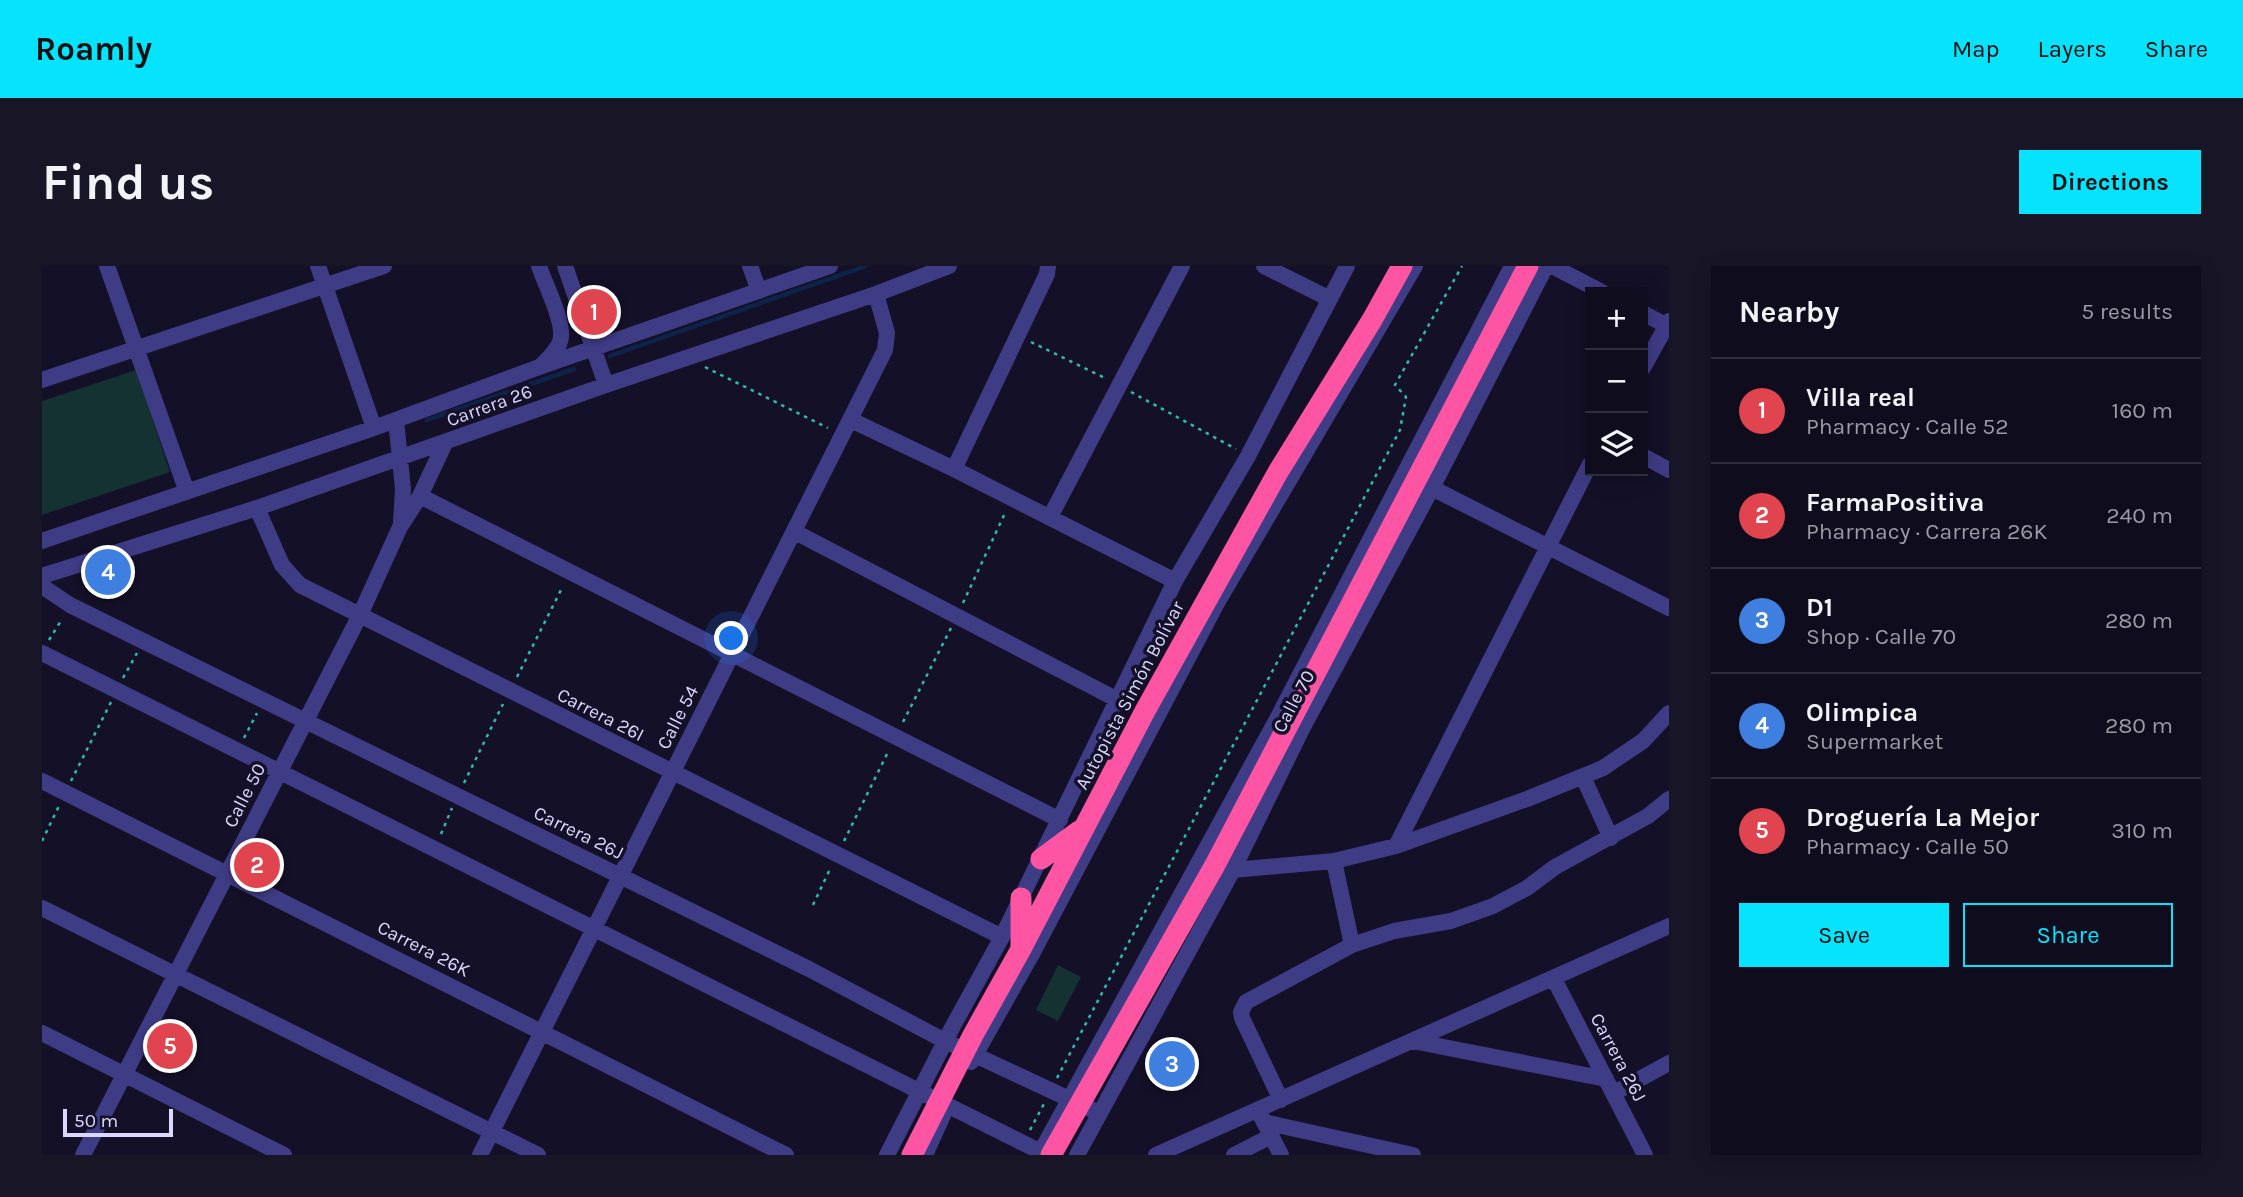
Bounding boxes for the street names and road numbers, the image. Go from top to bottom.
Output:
street label: Carrera 26 [444,380,535,432]
street label: Autopista Simón Bolívar [1071,597,1189,793]
street label: Calle 70 [1268,667,1319,736]
street label: Calle 54 [653,682,703,753]
street label: Carrera 26I [553,684,648,746]
street label: Calle 50 [219,760,270,831]
street label: Carrera 26J [530,802,627,864]
street label: Carrera 26K [374,916,474,982]
street label: Carrera 26J [1586,1009,1651,1105]

